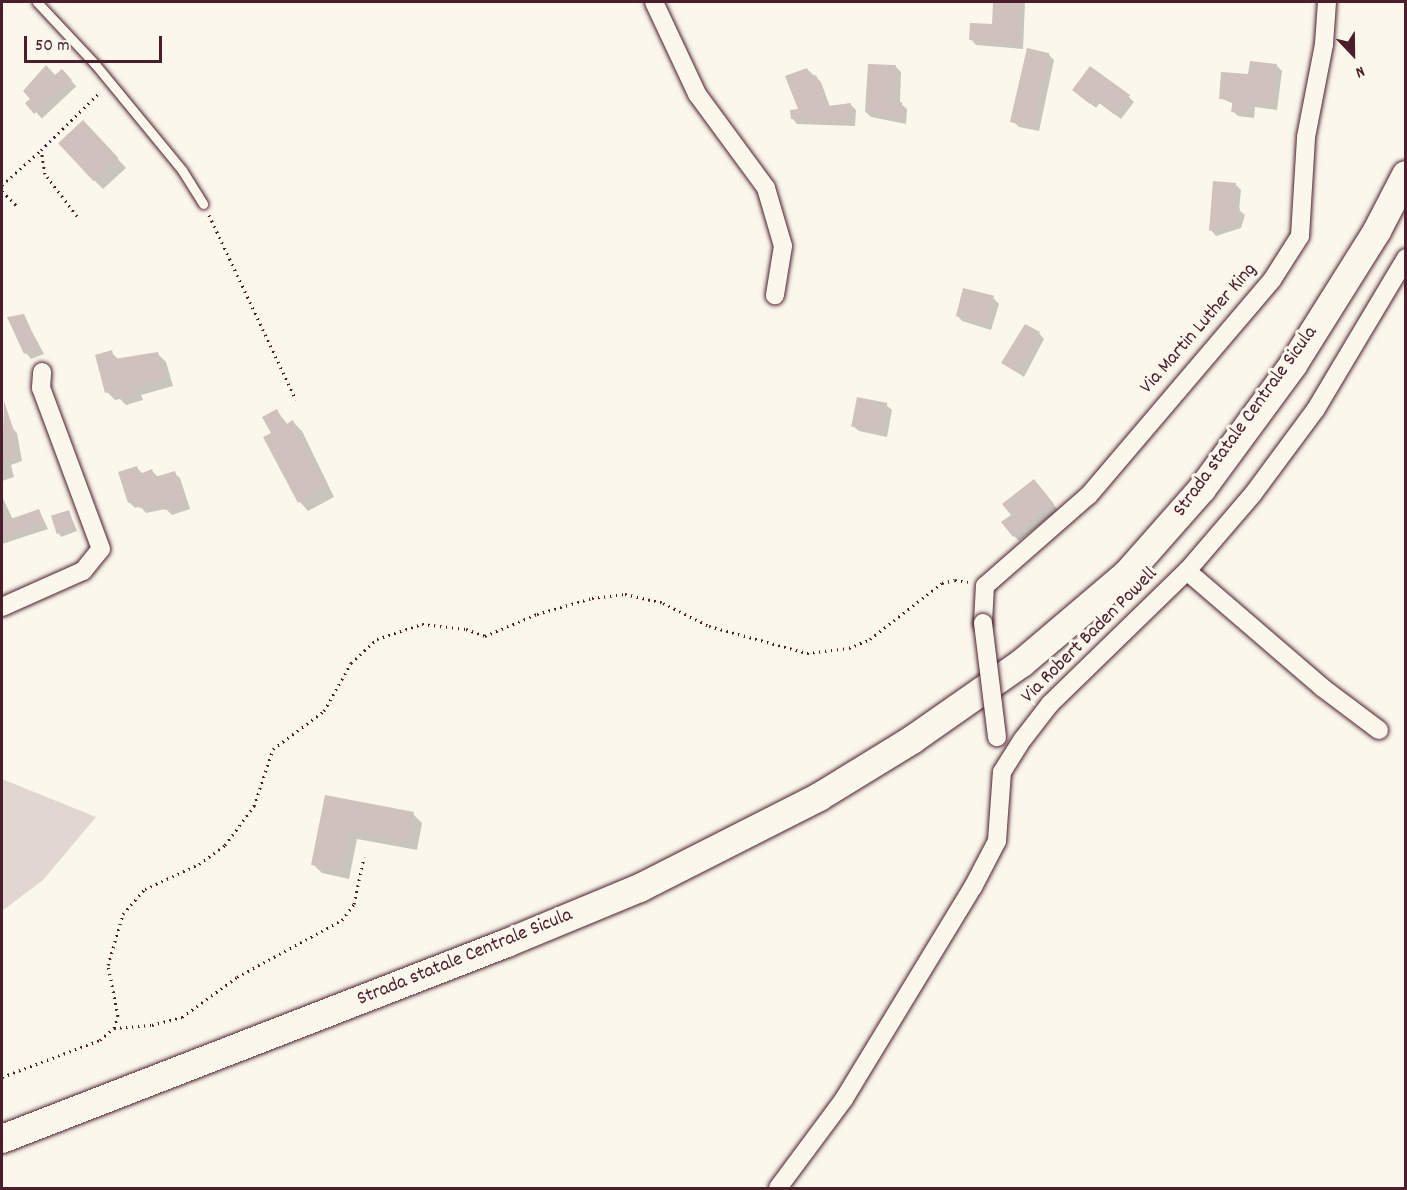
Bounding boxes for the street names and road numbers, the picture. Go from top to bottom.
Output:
street label: Via Martin Luther King [1136,259,1262,399]
street label: Strada statale Centrale Sicula [1169,322,1323,522]
street label: Via Robert Baden Powell [1017,563,1163,709]
street label: Strada statale Centrale Sicula [354,904,576,1012]

